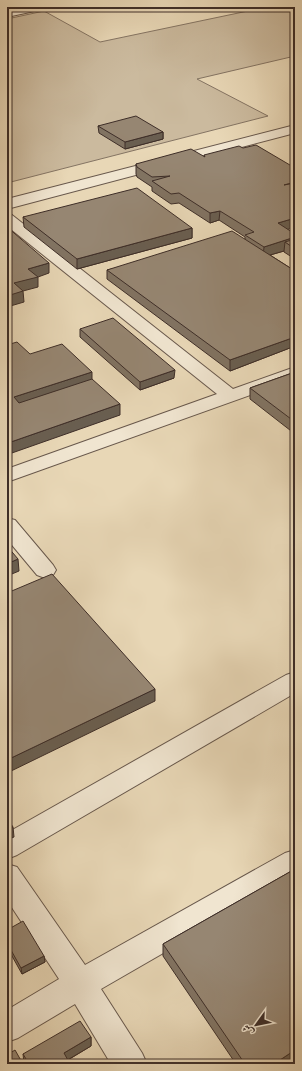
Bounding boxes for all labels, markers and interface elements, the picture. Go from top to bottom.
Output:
north arrow [236,1005,276,1045]
text: ش [240,1021,257,1038]

